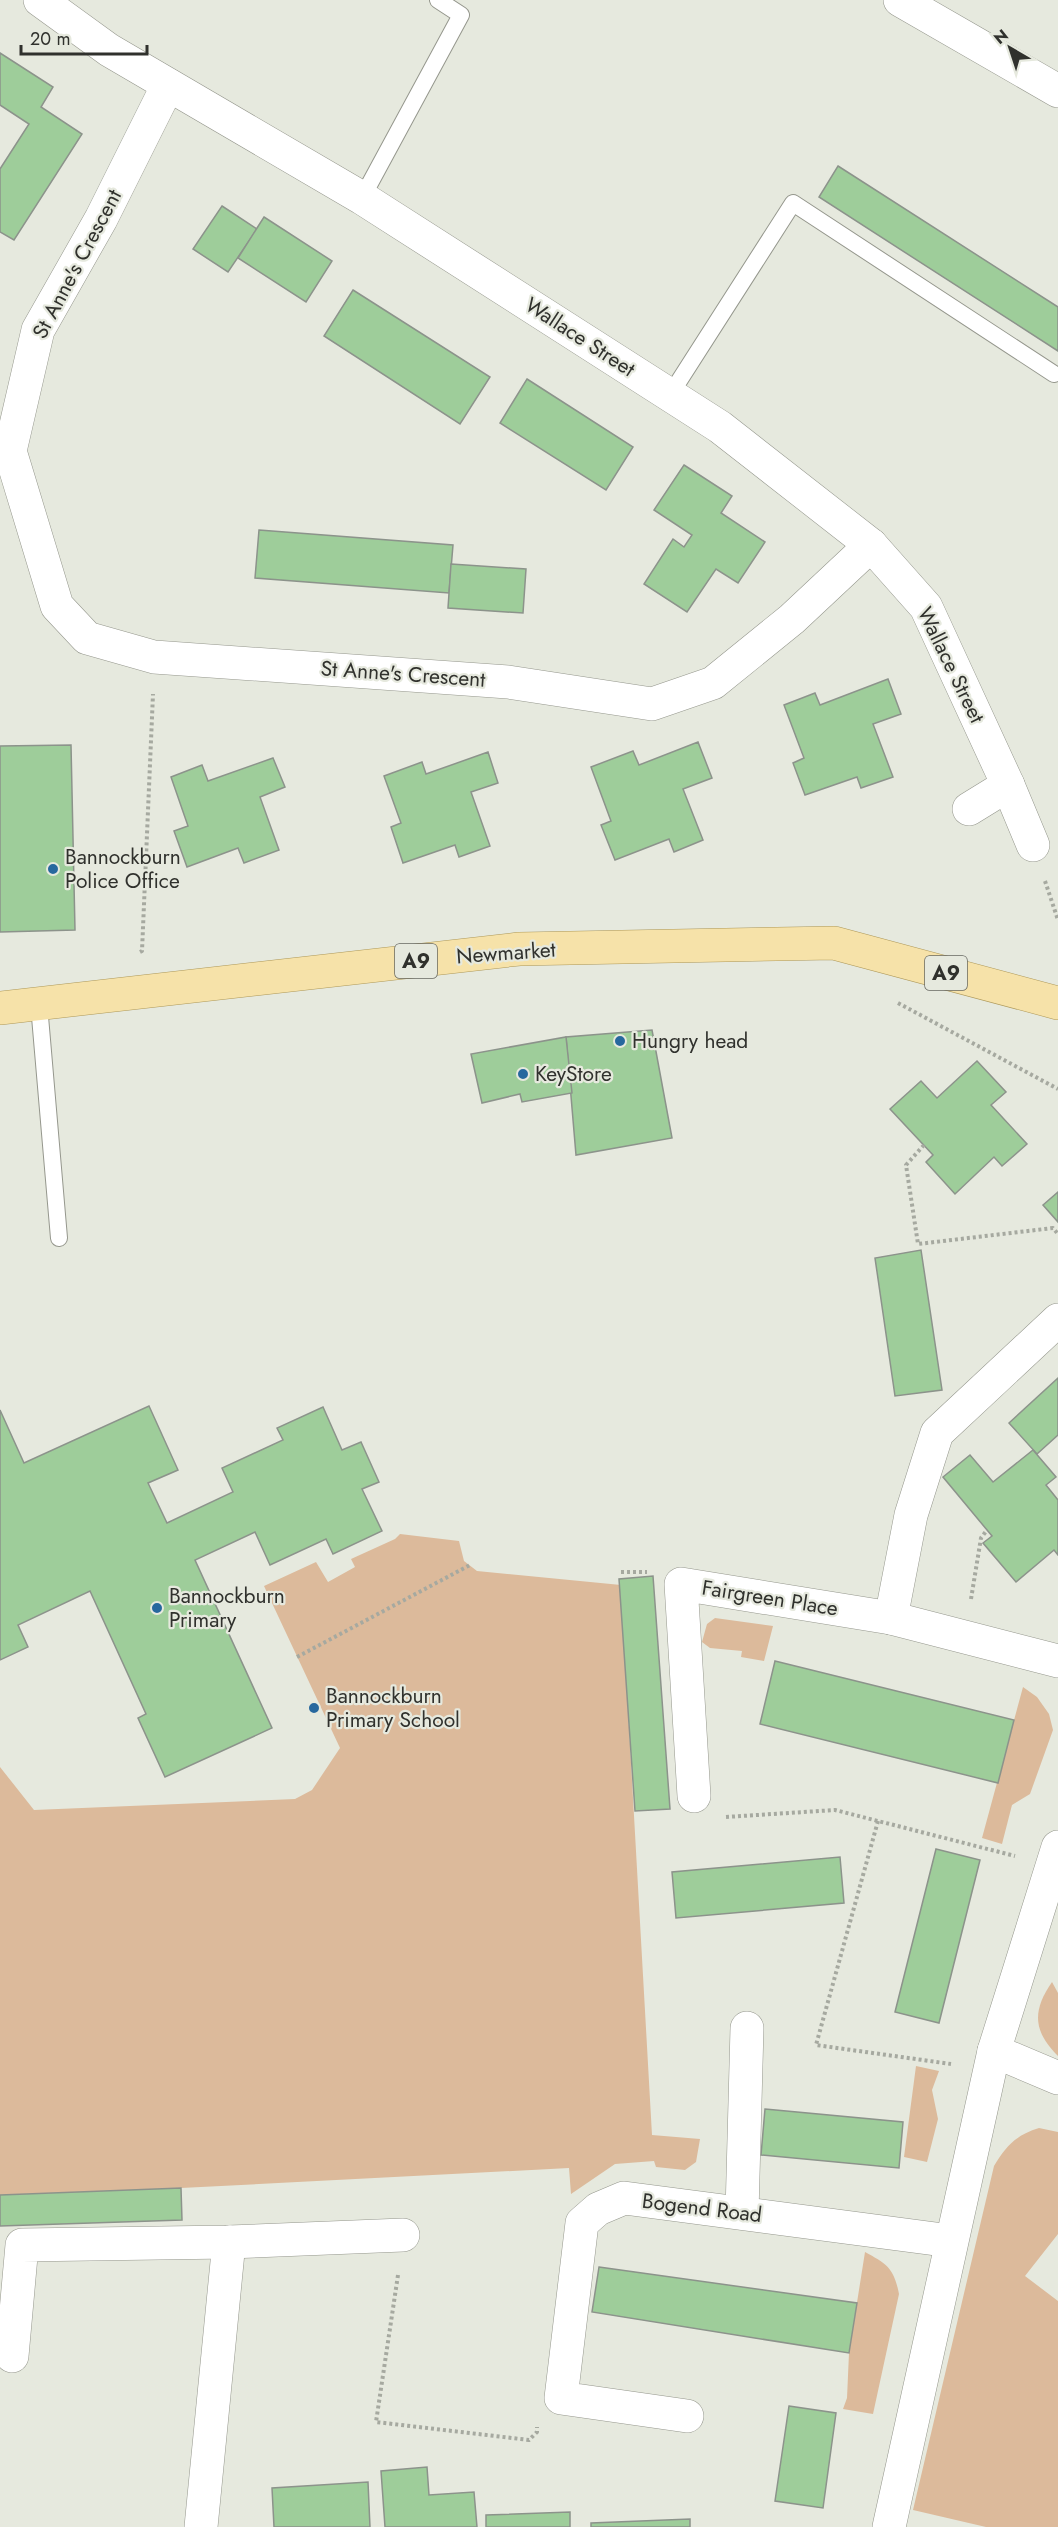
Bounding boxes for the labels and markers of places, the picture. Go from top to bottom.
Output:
place label: Bannockburn Police Office [65,842,181,896]
marker: Bannockburn Police Office [46,862,60,876]
place label: Hungry head [632,1026,748,1056]
marker: Hungry head [613,1034,627,1048]
place label: KeyStore [535,1059,612,1089]
marker: KeyStore [516,1067,530,1081]
place label: Bannockburn Primary [169,1581,285,1635]
marker: Bannockburn Primary [150,1601,164,1615]
place label: Bannockburn Primary School [326,1681,460,1735]
marker: Bannockburn Primary School [307,1701,321,1715]

